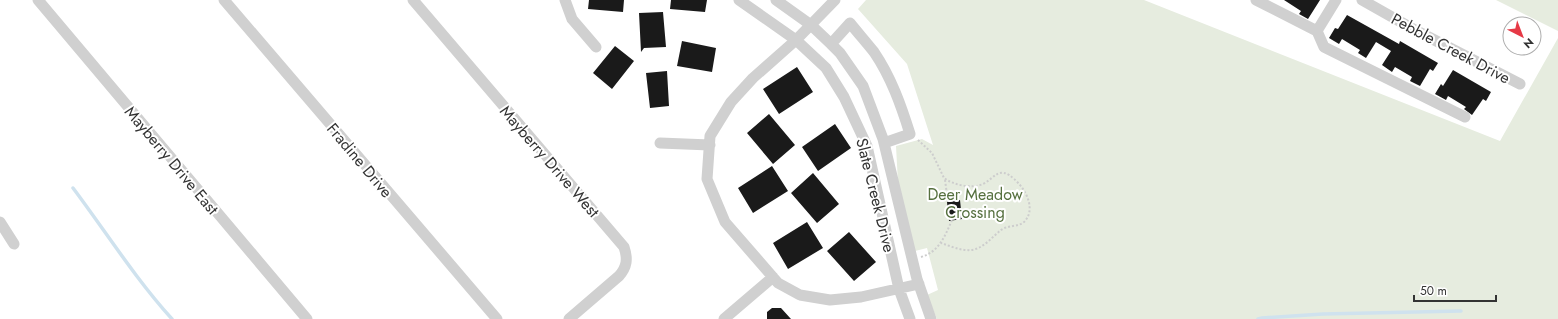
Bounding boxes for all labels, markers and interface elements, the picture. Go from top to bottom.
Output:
street label: Pebble Creek Drive [1387,7,1514,89]
north arrow [1502,16,1542,56]
text: N [1520,35,1537,52]
street label: Mayberry Drive West [494,100,605,222]
street label: Mayberry Drive East [119,101,224,220]
street label: Fradine Drive [322,118,398,203]
street label: Slate Creek Drive [850,136,901,255]
park label: Deer Meadow Crossing [927,183,1023,224]
scale bar [1414,277,1496,303]
text: 50 m [1420,282,1447,300]

